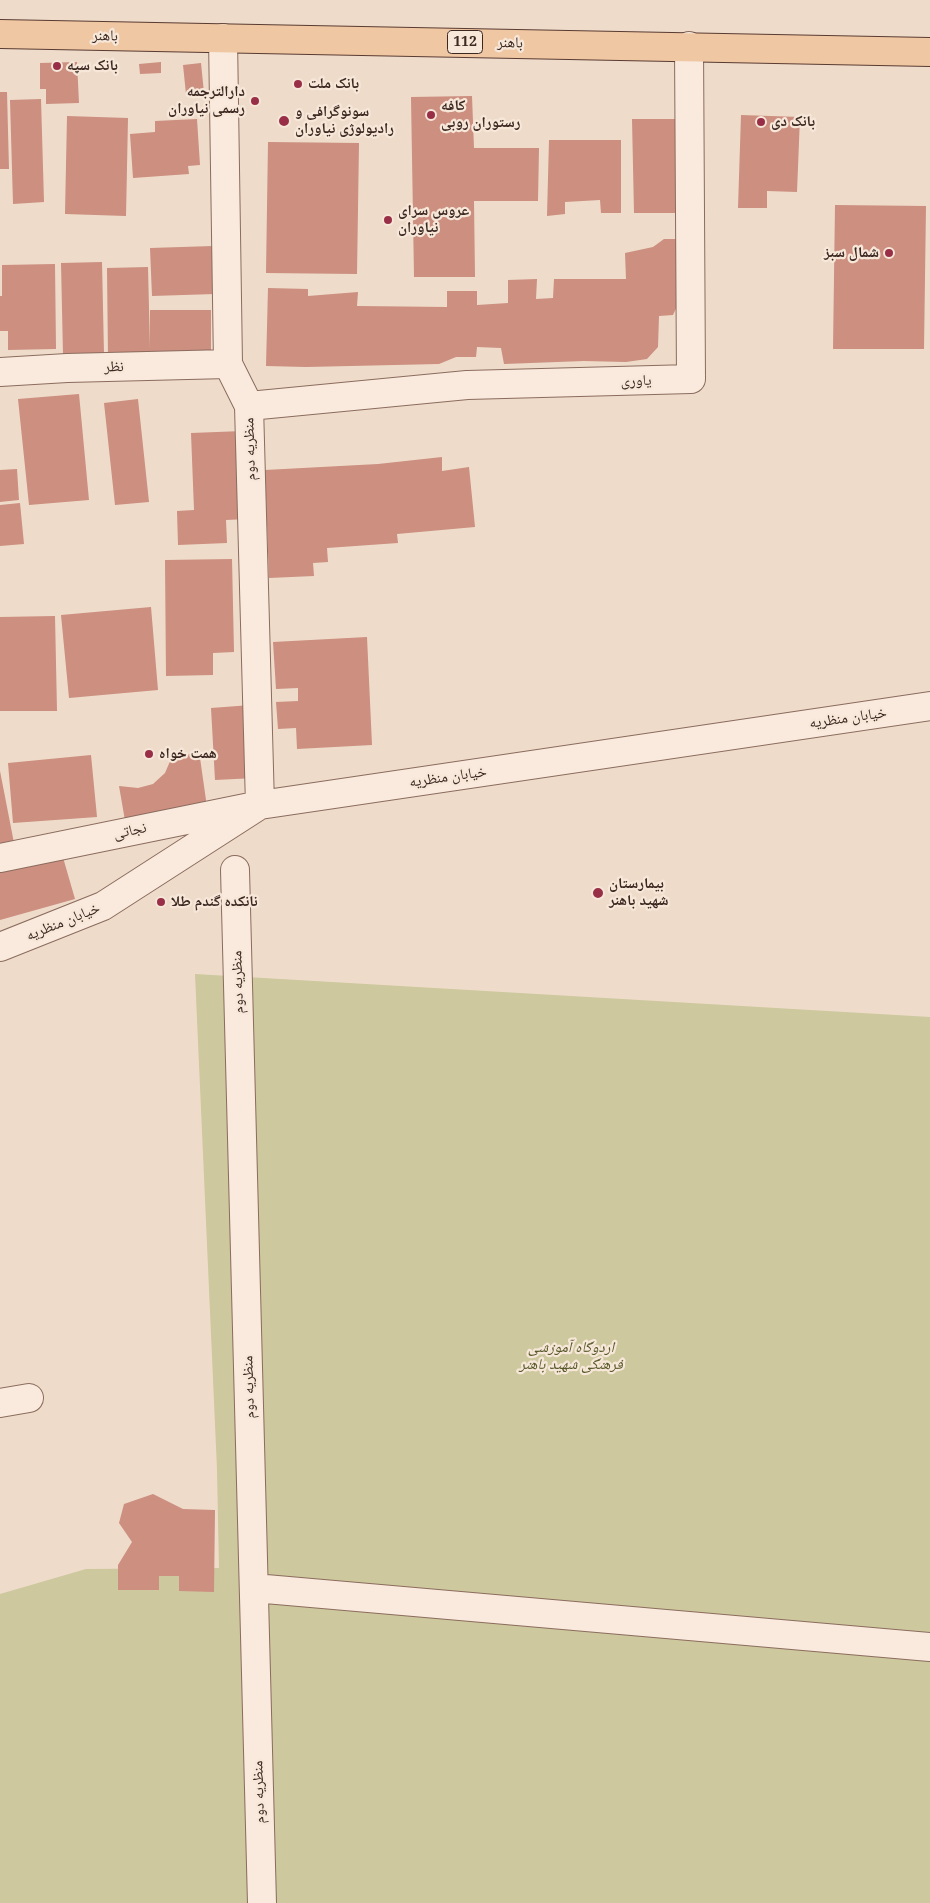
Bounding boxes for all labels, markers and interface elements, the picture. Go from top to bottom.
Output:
street label: باهنر [92,27,118,45]
road number: 112 [448,31,482,54]
street label: باهنر [497,34,523,52]
place label: بانک سپه [67,57,118,75]
marker: بانک سپه [51,60,63,72]
place label: بانک ملت [308,75,359,93]
marker: بانک ملت [292,78,304,90]
place label: دارالترجمه رسمی نیاوران [168,83,245,118]
marker: دارالترجمه رسمی نیاوران [249,95,261,107]
place label: کافه رستوران روبی [441,97,520,132]
place label: سونوگرافی و رادیولوژی نیاوران [295,103,394,138]
marker: کافه رستوران روبی [425,109,437,121]
place label: بانک دی [771,113,815,131]
marker: سونوگرافی و رادیولوژی نیاوران [277,114,291,128]
marker: بانک دی [755,116,767,128]
place label: عروس سرای نیاوران [398,202,469,237]
marker: عروس سرای نیاوران [382,214,394,226]
place label: شمال سبز [824,244,879,262]
marker: شمال سبز [883,247,895,259]
street label: نظر [104,358,124,376]
street label: یاوری [620,371,652,391]
street label: منظریه دوم [240,417,260,481]
street label: خیابان منظریه [808,704,888,732]
place label: همت خواه [159,745,217,763]
marker: همت خواه [143,748,155,760]
street label: خیابان منظریه [408,763,488,791]
street label: نجاتی [112,819,148,843]
place label: بیمارستان شهید باهنر [609,875,669,910]
marker: بیمارستان شهید باهنر [591,886,605,900]
place label: نانکده گندم طلا [171,893,258,911]
marker: نانکده گندم طلا [155,896,167,908]
street label: خیابان منظریه [23,899,103,945]
street label: منظریه دوم [228,950,248,1014]
park label: اردوگاه آموزشی فرهنگی شهید باهنر [519,1339,623,1374]
street label: منظریه دوم [239,1355,259,1419]
street label: منظریه دوم [249,1760,269,1824]

